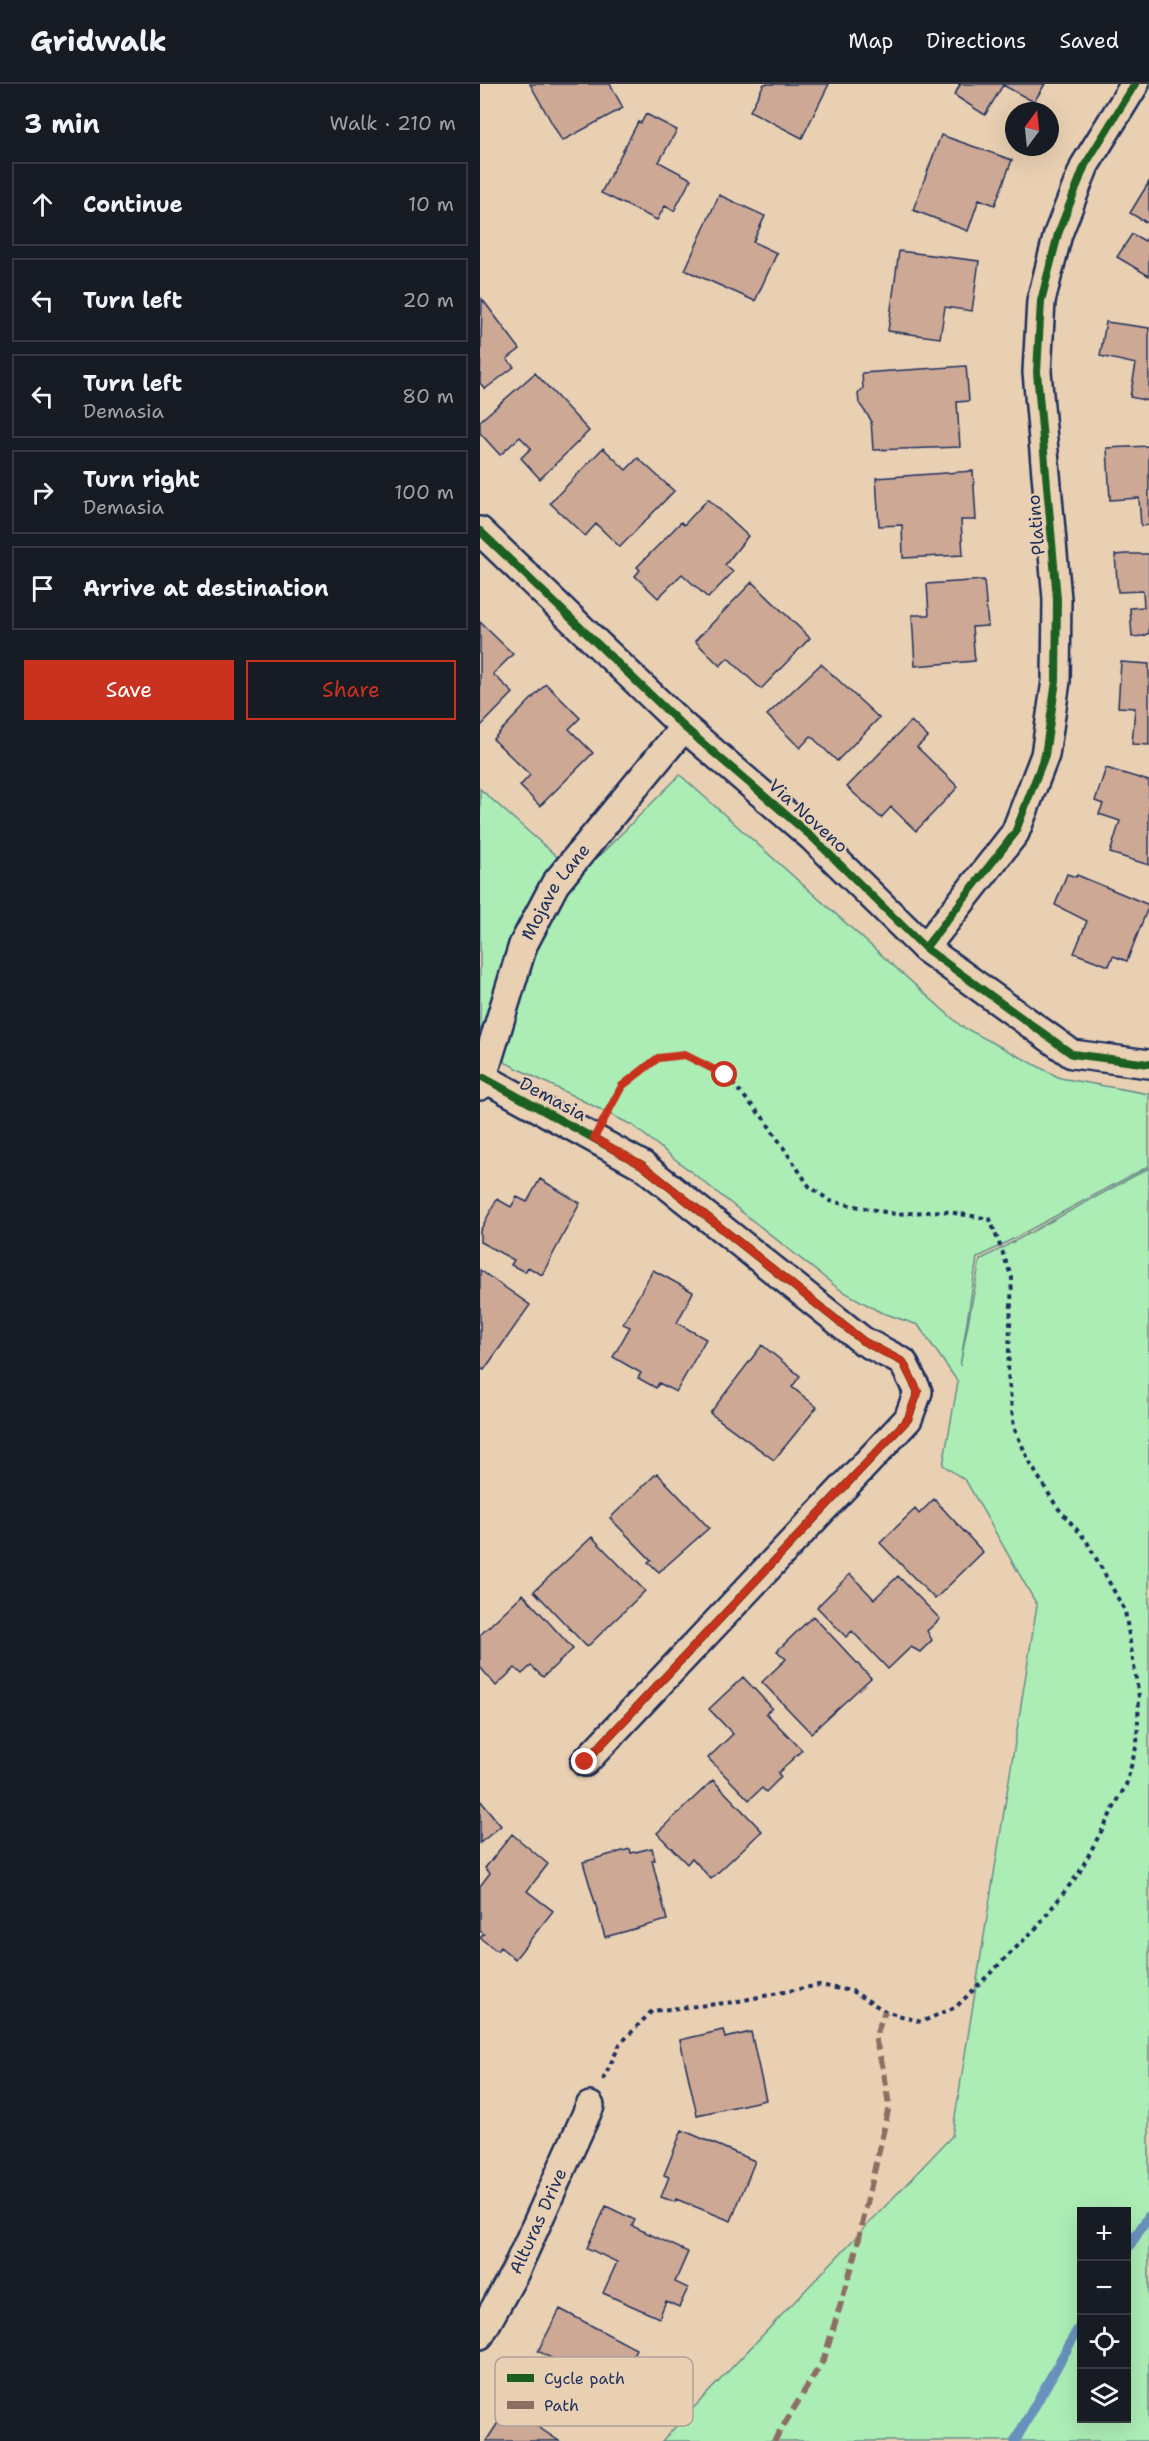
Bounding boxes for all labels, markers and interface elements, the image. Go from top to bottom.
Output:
text: Gridwalk [30,22,167,60]
text: Map [848,27,893,55]
text: Directions [926,27,1026,55]
text: Saved [1059,27,1119,55]
north arrow [1005,102,1059,156]
text: 3 min [24,106,100,141]
text: Walk · 210 m [330,110,456,136]
icon: ahead [26,188,59,221]
text: Continue [83,190,183,219]
text: 10 m [408,191,454,217]
icon: left [26,284,59,317]
text: Turn left [83,286,182,315]
text: 20 m [403,287,454,313]
text: Turn left [83,369,182,398]
icon: left [26,380,59,413]
text: 80 m [402,383,454,409]
text: Demasia [83,398,164,424]
text: Turn right [83,465,200,494]
icon: right [26,476,59,509]
text: 100 m [394,479,454,505]
text: Demasia [83,494,164,520]
street label: Platino [1021,494,1051,556]
icon: arrive [26,572,59,605]
text: Arrive at destination [83,574,329,603]
button: Save [24,660,234,720]
button: Share [246,660,456,720]
street label: Via Noveno [763,774,853,858]
street label: Mojave Lane [516,838,595,944]
route start [711,1061,737,1087]
street label: Demasia [515,1071,591,1127]
route end [571,1748,597,1774]
street label: Alturas Drive [504,2164,572,2278]
map controls [1077,2207,1131,2423]
button: + [1077,2207,1131,2261]
button: − [1077,2261,1131,2315]
button: locate [1077,2315,1131,2369]
legend [495,2357,693,2426]
text: Cycle path [544,2368,625,2389]
button: layers [1077,2369,1131,2423]
text: Path [544,2395,579,2416]

